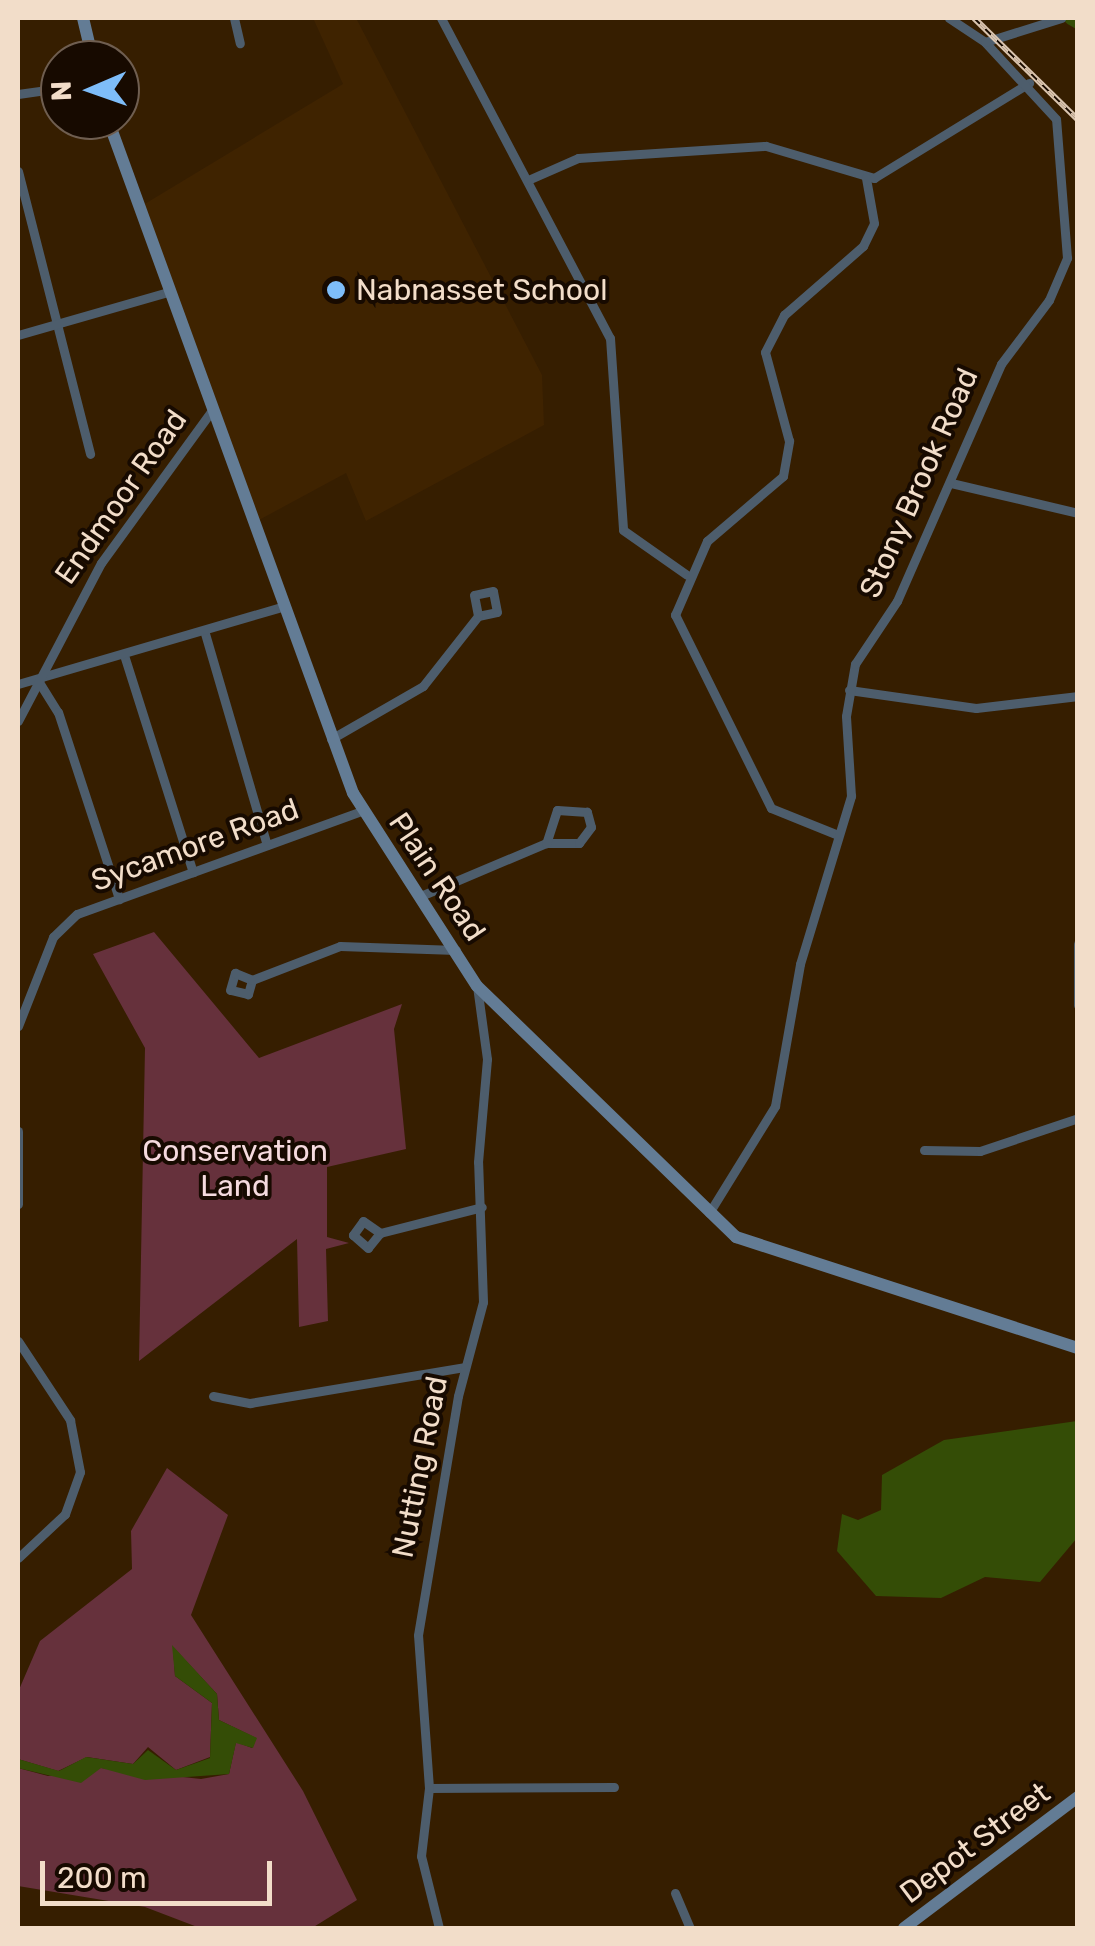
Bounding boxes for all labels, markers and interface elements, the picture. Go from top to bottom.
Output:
north arrow [40,40,140,140]
text: N [45,80,78,102]
place label: Nabnasset School [356,272,608,308]
marker: Nabnasset School [325,279,347,301]
street label: Stony Brook Road [852,362,986,604]
street label: Endmoor Road [47,403,195,591]
street label: Sycamore Road [86,791,304,899]
street label: Plain Road [381,806,493,948]
park label: Conservation Land [142,1133,328,1204]
street label: Nutting Road [385,1373,455,1561]
street label: Depot Street [893,1775,1057,1911]
scale bar [45,1841,278,1903]
text: 200 m [57,1860,147,1896]

